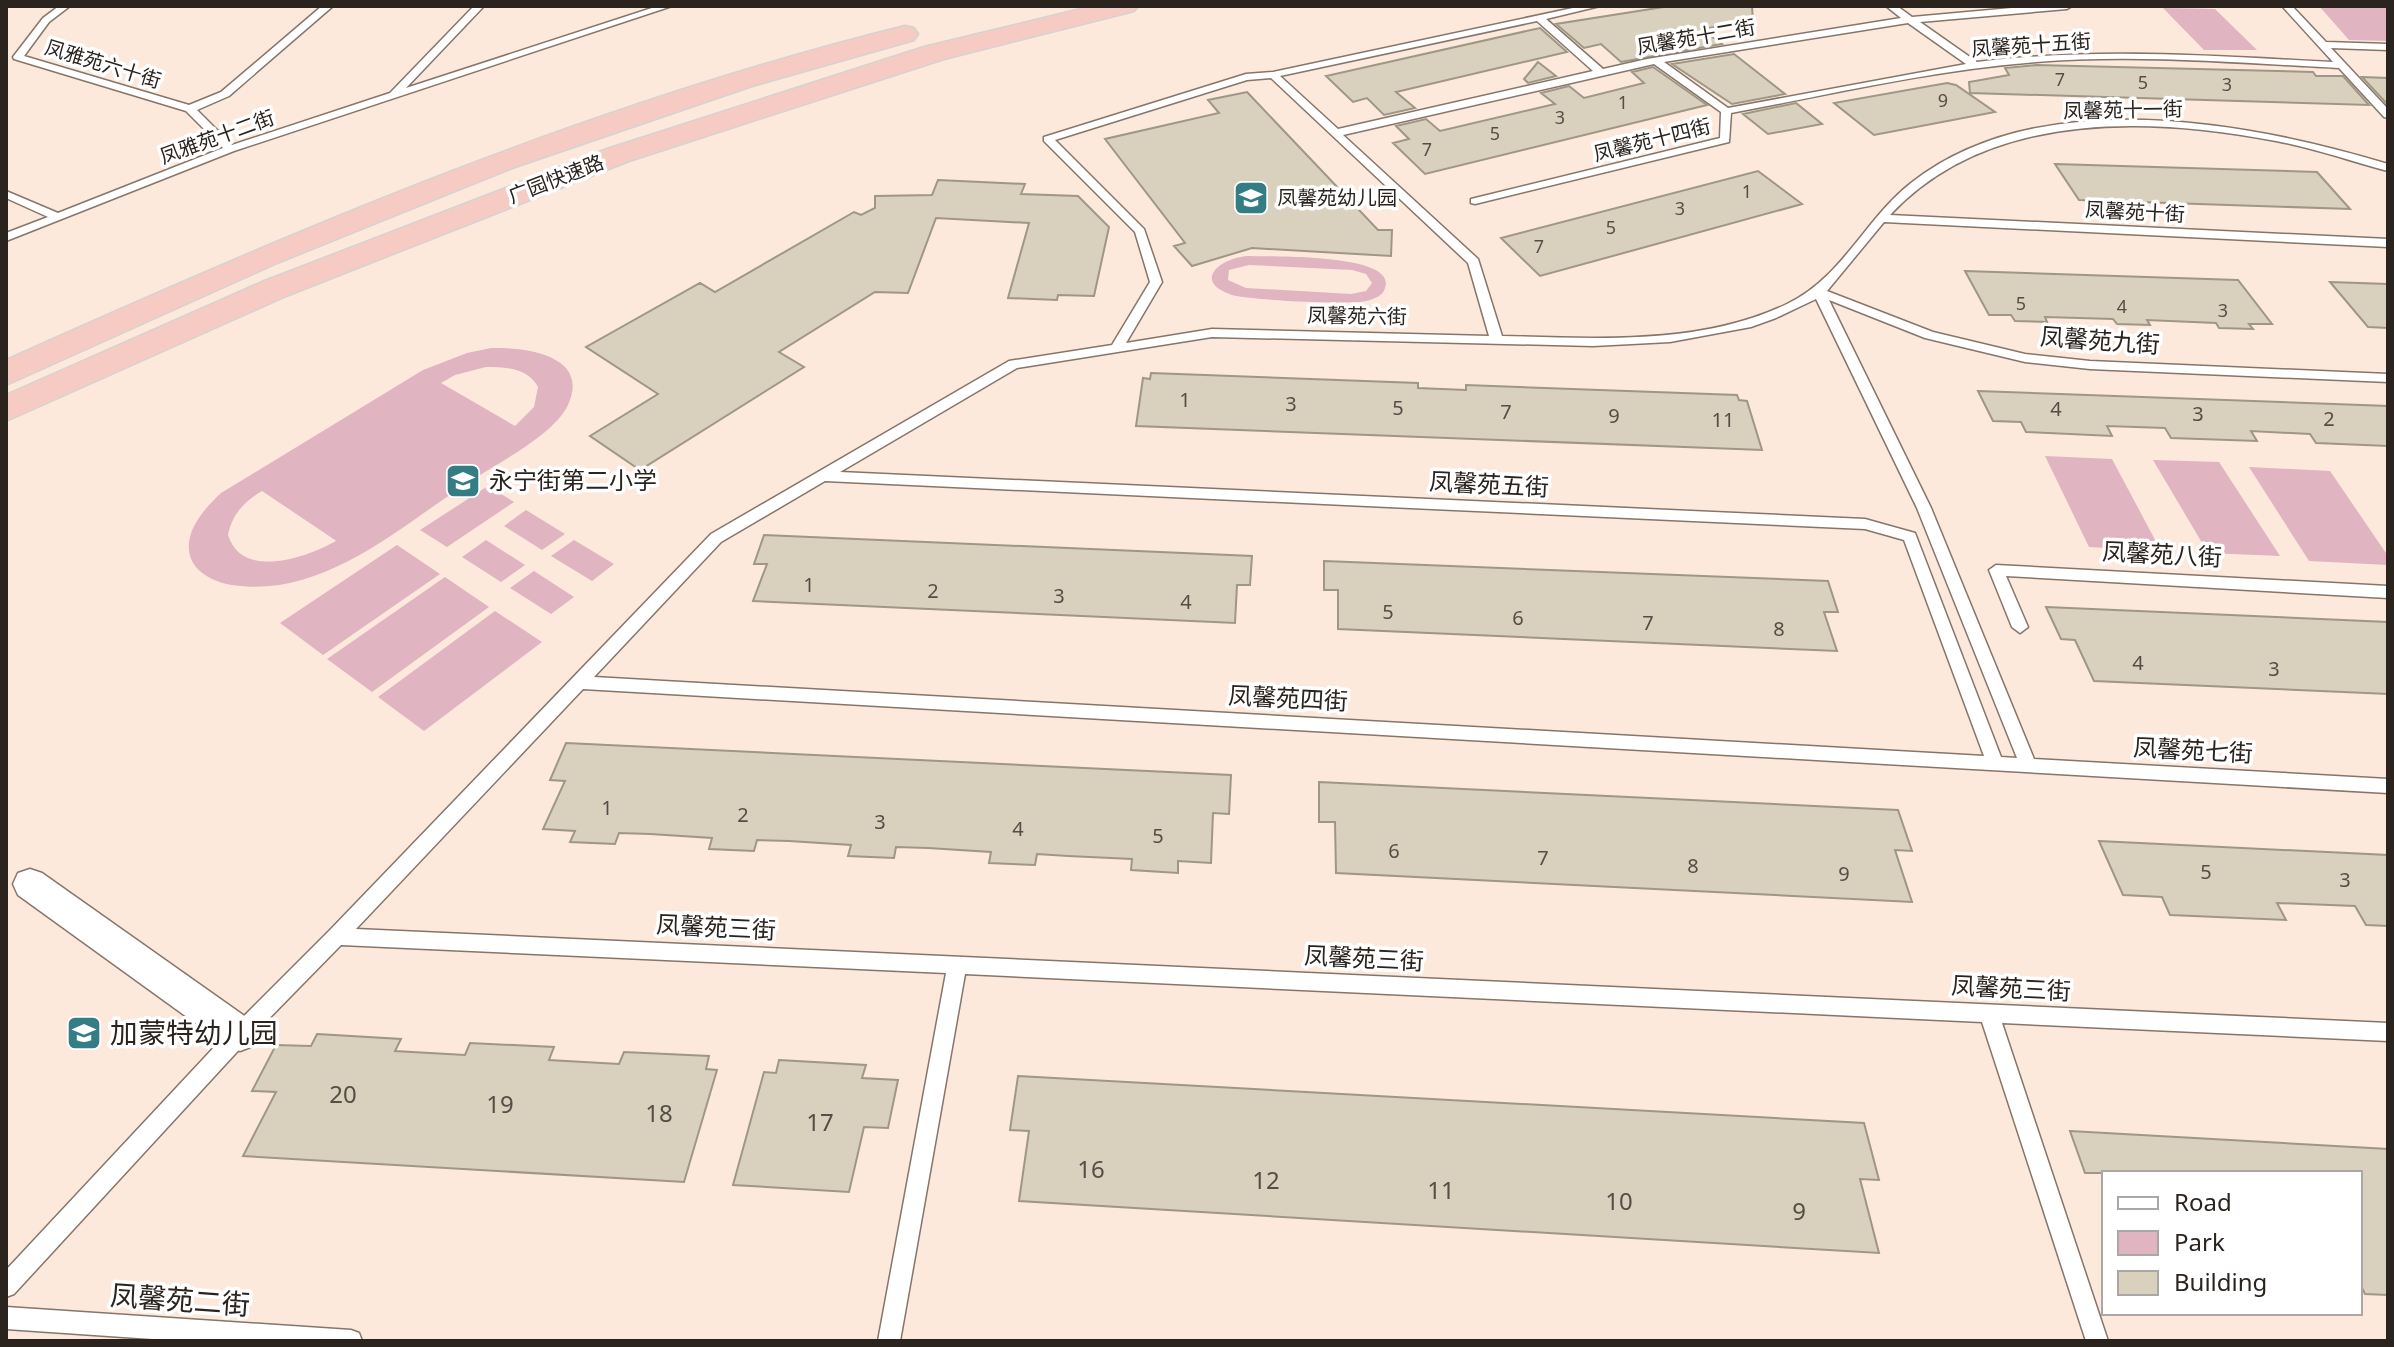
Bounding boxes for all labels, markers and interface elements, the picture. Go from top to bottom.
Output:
street label: 凤馨苑十二街 [1634,13,1757,60]
street label: 凤馨苑十五街 [1970,27,2092,62]
street label: 凤雅苑六十街 [42,33,164,94]
house number: 7 [2055,67,2065,91]
house number: 5 [2138,70,2148,94]
house number: 3 [2222,72,2232,96]
house number: 9 [1938,88,1948,112]
house number: 1 [1618,90,1628,114]
street label: 凤馨苑十一街 [2063,95,2183,124]
street label: 凤雅苑十二街 [156,103,278,170]
house number: 3 [1555,105,1565,129]
street label: 凤馨苑十四街 [1590,112,1713,167]
house number: 5 [1490,121,1500,145]
house number: 7 [1422,137,1432,161]
street label: 广园快速路 [504,148,607,209]
school or university icon: 凤馨苑幼儿园 [1232,179,1270,217]
house number: 1 [1742,179,1752,203]
place label: 凤馨苑幼儿园 [1277,184,1397,211]
street label: 凤馨苑十街 [2084,195,2186,228]
house number: 3 [1675,196,1685,220]
house number: 5 [1606,215,1616,239]
house number: 7 [1534,234,1544,258]
house number: 5 [2016,291,2026,315]
house number: 4 [2117,294,2127,318]
house number: 3 [2218,298,2228,322]
street label: 凤馨苑六街 [1307,301,1407,330]
street label: 凤馨苑九街 [2039,319,2161,360]
house number: 1 [1179,386,1191,413]
house number: 3 [1285,390,1297,417]
house number: 5 [1392,394,1404,421]
house number: 4 [2050,395,2062,422]
house number: 7 [1500,398,1512,425]
house number: 3 [2192,400,2204,427]
house number: 9 [1608,402,1620,429]
house number: 2 [2323,405,2335,432]
house number: 11 [1712,406,1734,433]
school or university icon: 永宁街第二小学 [444,462,482,500]
place label: 永宁街第二小学 [489,463,657,496]
street label: 凤馨苑五街 [1428,464,1550,503]
street label: 凤馨苑八街 [2101,534,2223,573]
house number: 1 [803,571,815,598]
house number: 2 [927,577,939,604]
house number: 3 [1053,582,1065,609]
house number: 4 [1180,588,1192,615]
house number: 5 [1382,598,1394,625]
house number: 6 [1512,604,1524,631]
house number: 7 [1642,609,1654,636]
house number: 8 [1773,615,1785,642]
house number: 4 [2132,649,2144,676]
house number: 3 [2268,655,2280,682]
street label: 凤馨苑四街 [1227,678,1349,717]
street label: 凤馨苑七街 [2132,730,2254,769]
house number: 1 [601,794,613,821]
house number: 2 [737,801,749,828]
house number: 3 [874,808,886,835]
house number: 4 [1012,815,1024,842]
house number: 5 [1152,822,1164,849]
house number: 6 [1388,837,1400,864]
house number: 7 [1537,844,1549,871]
house number: 8 [1687,852,1699,879]
house number: 5 [2200,858,2212,885]
house number: 9 [1838,860,1850,887]
house number: 3 [2339,866,2351,893]
street label: 凤馨苑三街 [655,907,777,946]
street label: 凤馨苑三街 [1303,938,1425,977]
street label: 凤馨苑三街 [1950,968,2072,1007]
place label: 加蒙特幼儿园 [110,1013,278,1051]
school or university icon: 加蒙特幼儿园 [65,1014,103,1052]
house number: 20 [329,1077,357,1110]
house number: 19 [486,1087,514,1120]
house number: 18 [645,1096,673,1129]
house number: 17 [806,1105,834,1138]
house number: 16 [1077,1152,1105,1185]
house number: 12 [1252,1163,1280,1196]
legend [2102,1171,2362,1315]
house number: 11 [1427,1173,1455,1206]
house number: 10 [1605,1184,1633,1217]
text: Road [2174,1185,2232,1218]
house number: 9 [1792,1194,1806,1227]
text: Park [2174,1225,2225,1258]
text: Building [2174,1265,2267,1298]
street label: 凤馨苑二街 [109,1275,251,1323]

